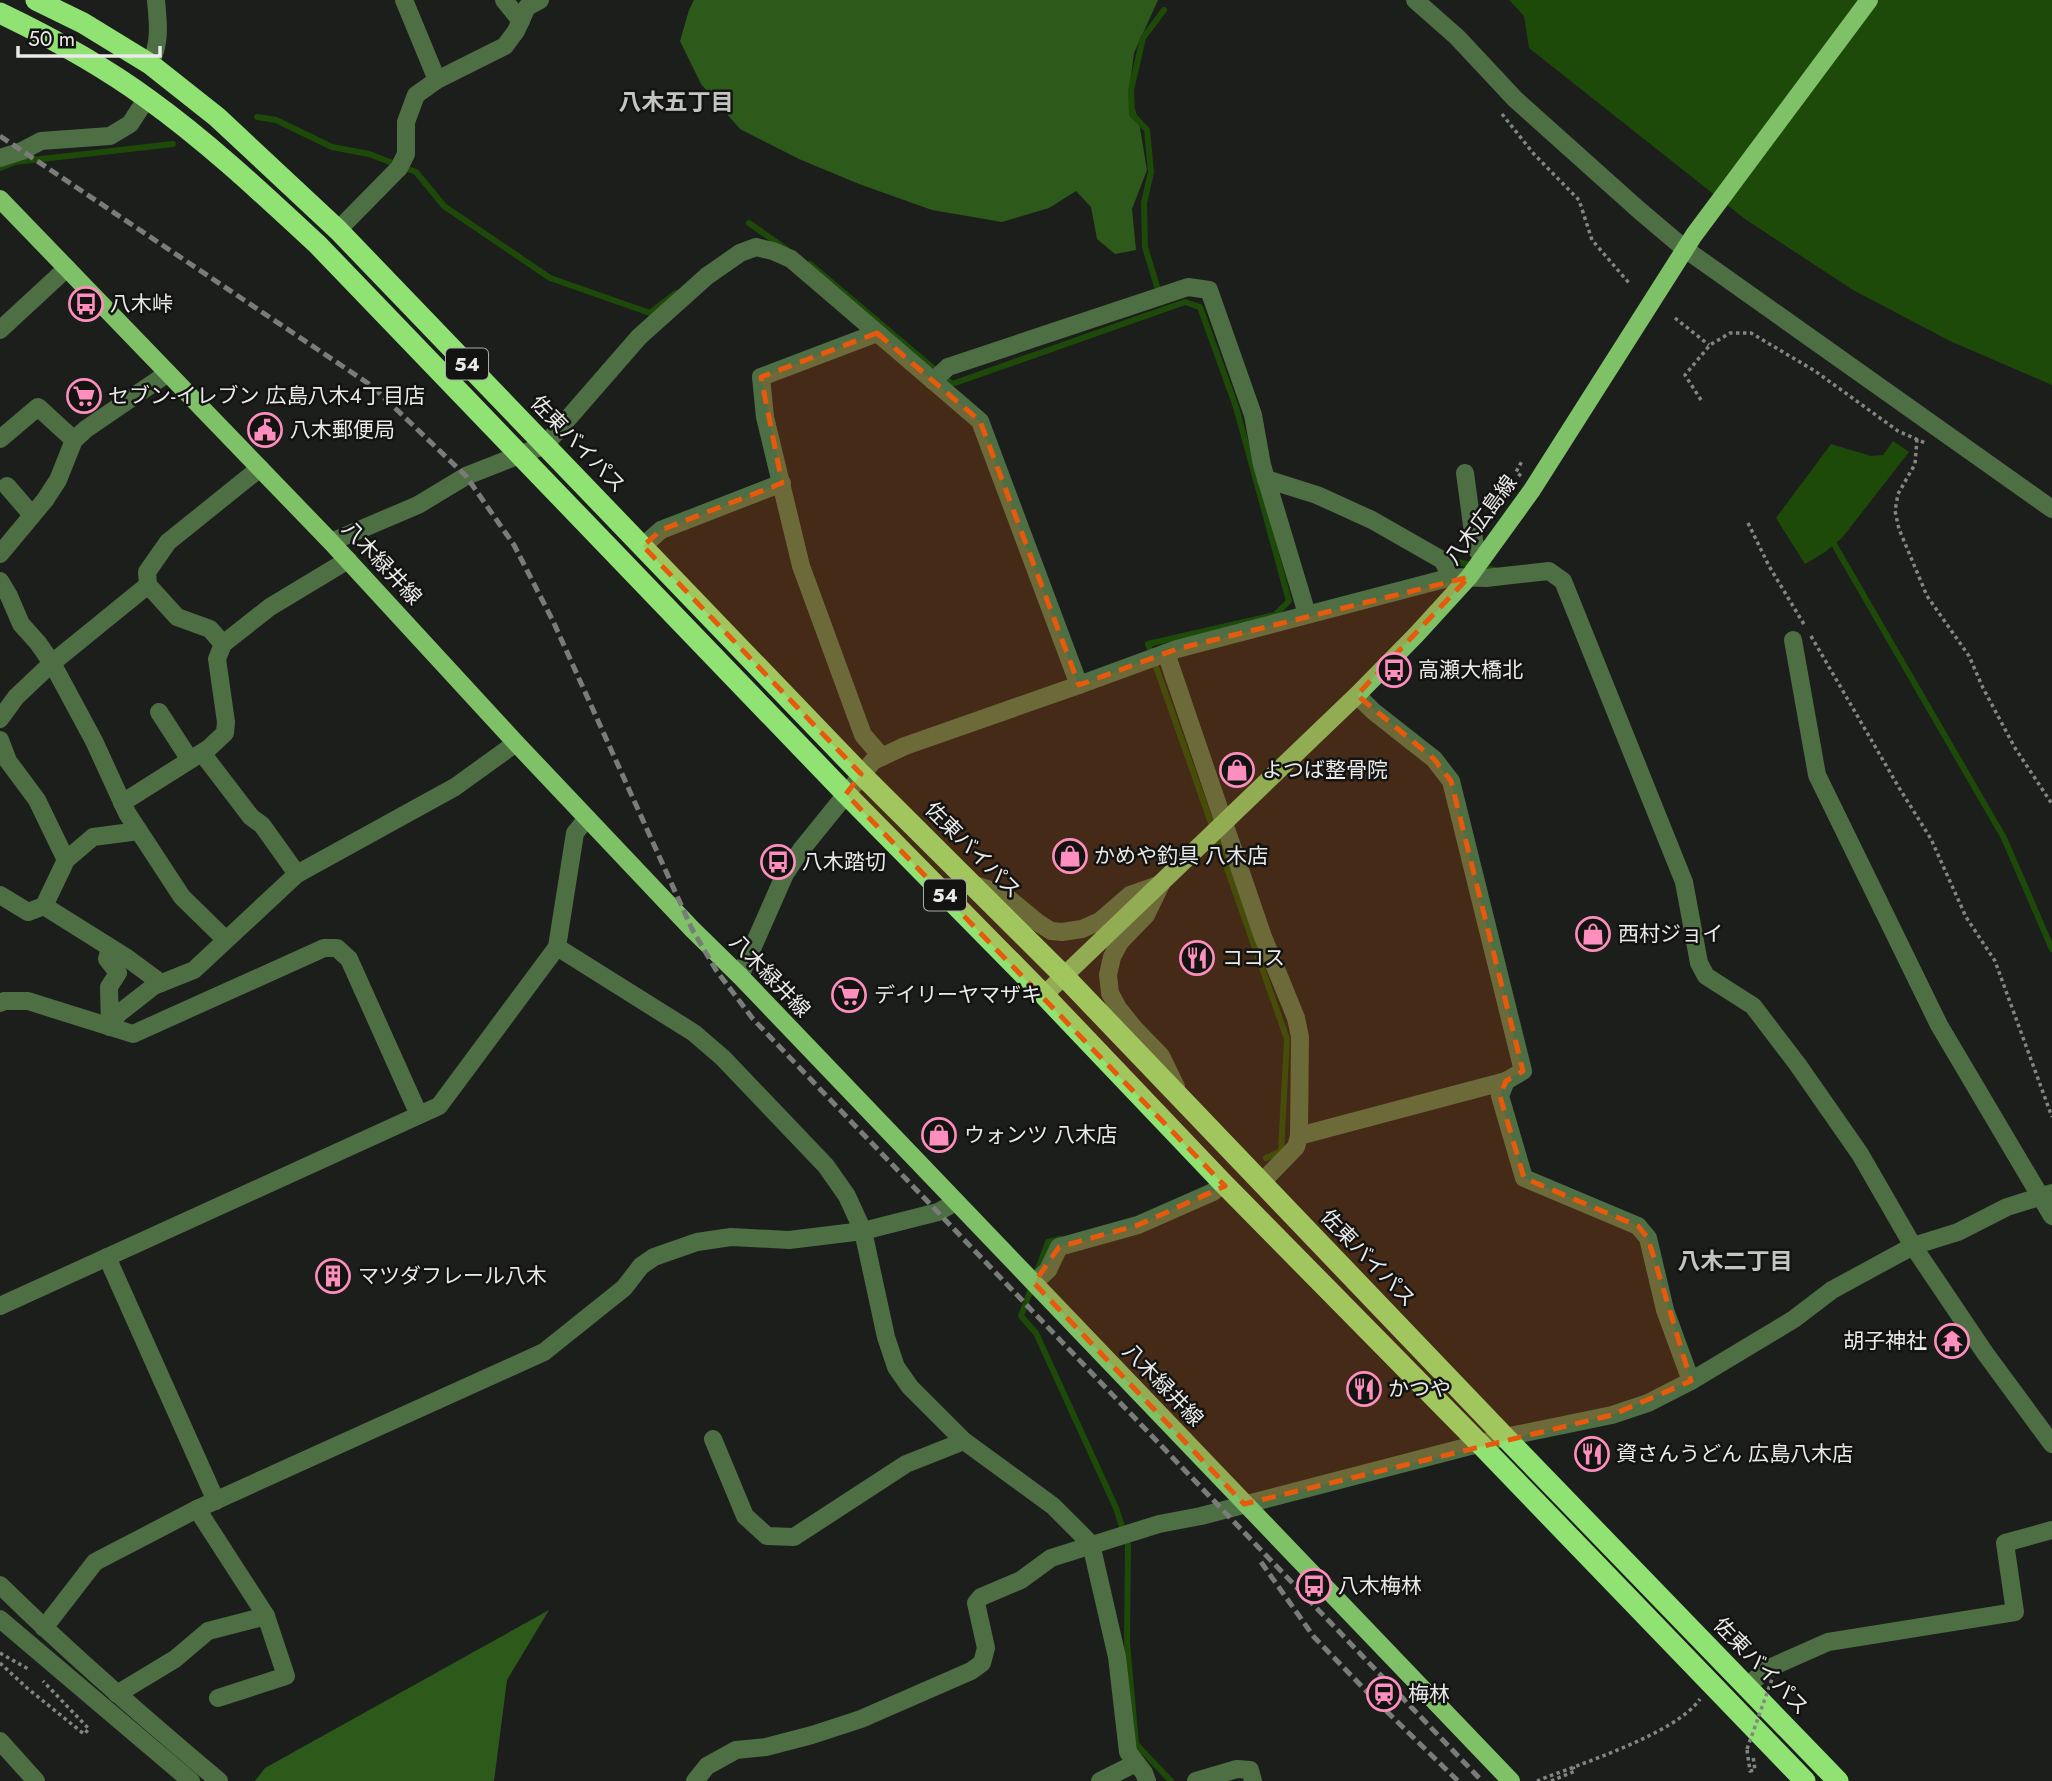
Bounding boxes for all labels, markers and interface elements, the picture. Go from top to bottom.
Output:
scale bar [18,14,159,58]
text: 50 m [28,24,75,54]
district label: 八木五丁目 [619,85,734,119]
bus stop icon: 八木峠 [67,285,105,323]
place label: 八木峠 [110,289,173,319]
road number: 54 [446,348,488,380]
supermarket icon: セブン‐イレブン 広島八木４丁目店 [65,377,103,415]
place label: セブン‐イレブン 広島八木４丁目店 [108,381,425,411]
street label: 佐東バイパス [524,388,632,500]
public building icon: 八木郵便局 [246,411,284,449]
place label: 八木郵便局 [290,415,395,445]
street label: 八木広島線 [1438,469,1524,571]
street label: 八木緑井線 [335,514,429,612]
bus stop icon: 高瀬大橋北 [1375,651,1413,689]
place label: 高瀬大橋北 [1418,655,1523,685]
shop icon: よつば整骨院 [1218,751,1256,789]
place label: よつば整骨院 [1262,755,1388,785]
street label: 佐東バイパス [918,795,1028,905]
shop icon: かめや釣具 八木店 [1051,837,1089,875]
place label: かめや釣具 八木店 [1094,841,1268,871]
bus stop icon: 八木踏切 [759,843,797,881]
place label: 八木踏切 [802,847,886,877]
road number: 54 [924,880,966,911]
shop icon: 西村ジョイ [1574,915,1612,953]
place label: 西村ジョイ [1618,919,1723,949]
street label: 八木緑井線 [723,928,817,1024]
restaurant icon: ココス [1178,939,1216,977]
place label: ココス [1222,943,1285,973]
supermarket icon: デイリーヤマザキ [830,976,868,1014]
place label: デイリーヤマザキ [874,980,1042,1010]
shop icon: ウォンツ 八木店 [920,1116,958,1154]
place label: ウォンツ 八木店 [964,1120,1117,1150]
street label: 佐東バイパス [1314,1202,1422,1314]
district label: 八木二丁目 [1678,1244,1793,1278]
building icon: マツダフレール八木 [314,1257,352,1295]
place label: マツダフレール八木 [358,1261,547,1291]
temple icon: 胡子神社 [1933,1322,1971,1360]
place label: 胡子神社 [1843,1326,1927,1356]
street label: 八木緑井線 [1116,1337,1210,1433]
restaurant icon: かつや [1345,1370,1383,1408]
place label: かつや [1388,1374,1451,1404]
restaurant icon: 資さんうどん 広島八木店 [1573,1435,1611,1473]
place label: 資さんうどん 広島八木店 [1616,1439,1853,1469]
bus stop icon: 八木梅林 [1295,1567,1333,1605]
place label: 八木梅林 [1338,1571,1422,1601]
street label: 佐東バイパス [1707,1610,1815,1722]
station icon: 梅林 [1365,1675,1403,1713]
place label: 梅林 [1408,1679,1450,1709]

